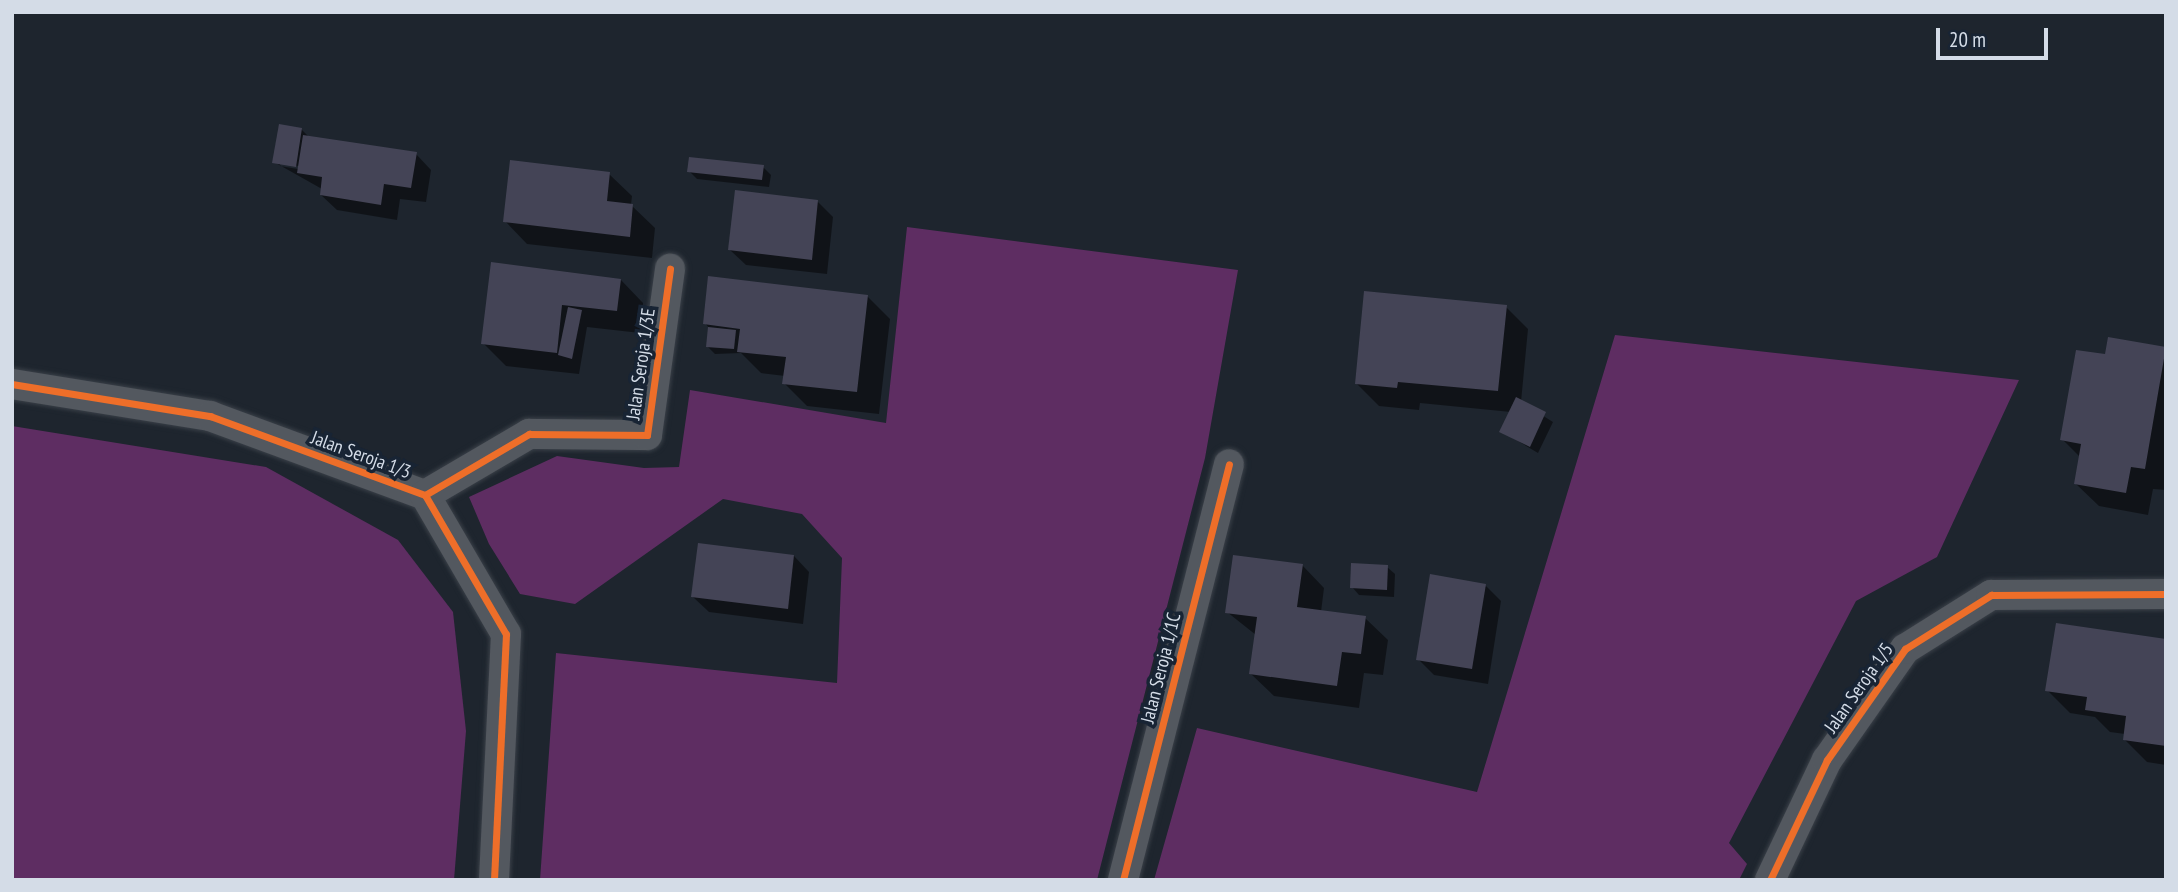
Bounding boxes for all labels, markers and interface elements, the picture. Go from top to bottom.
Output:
scale bar [1940,14,2052,58]
text: 20 m [1949,26,1986,53]
street label: Jalan Seroja 1/3E [622,307,660,421]
street label: Jalan Seroja 1/3 [308,426,414,484]
street label: Jalan Seroja 1/1C [1136,610,1186,726]
street label: Jalan Seroja 1/5 [1820,639,1898,737]

